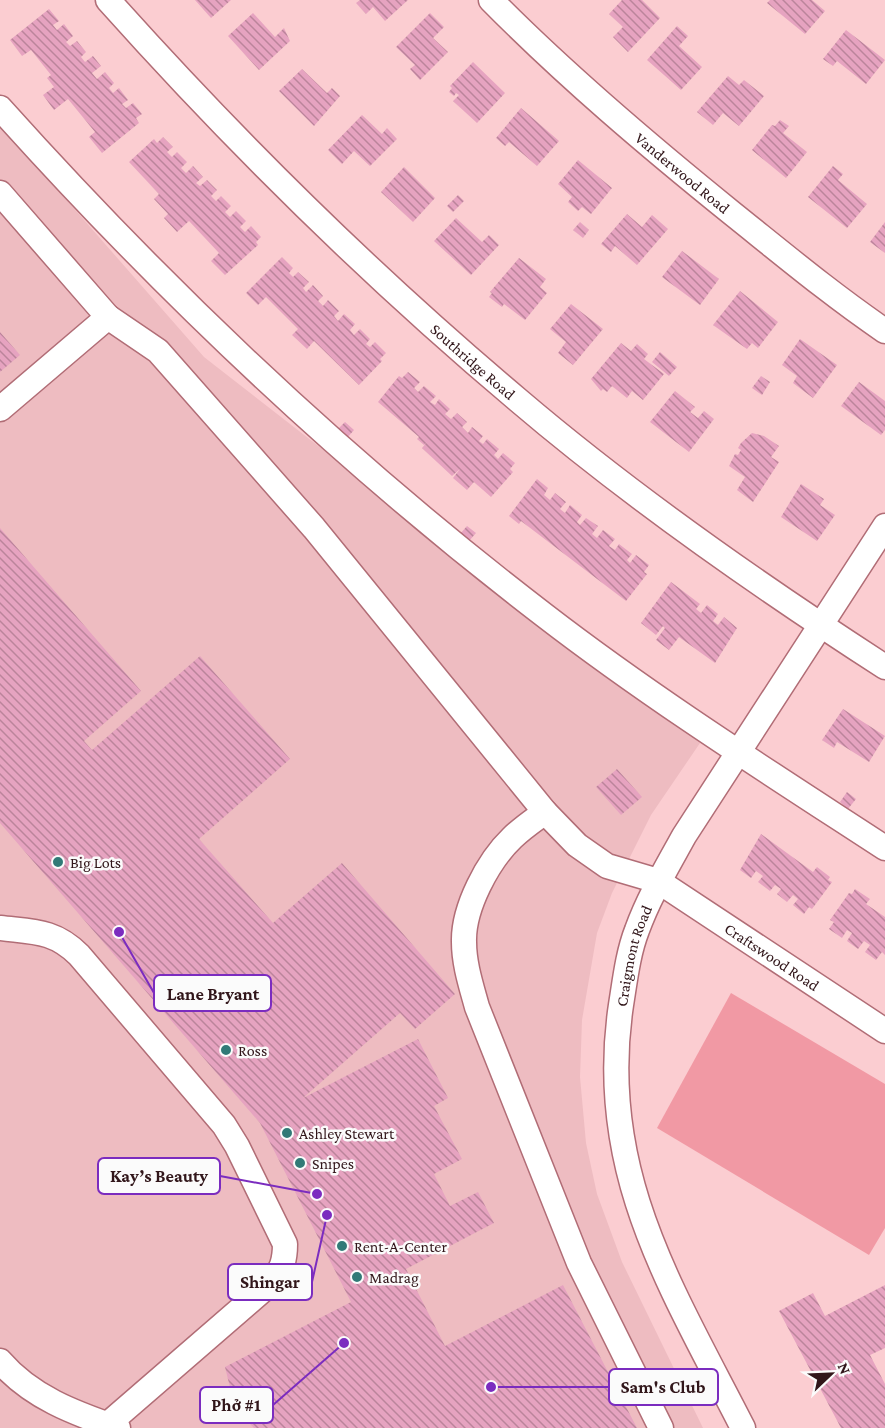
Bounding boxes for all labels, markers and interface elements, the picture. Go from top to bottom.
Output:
street label: Vanderwood Road [632,129,734,217]
street label: Southridge Road [428,320,519,403]
place label: Big Lots [70,854,121,872]
marker: Big Lots [51,855,65,869]
street label: Craigmont Road [612,902,655,1008]
street label: Craftswood Road [722,919,823,994]
callout: Lane Bryant [154,975,271,1011]
text: Lane Bryant [167,984,260,1004]
place label: Ross [238,1042,267,1059]
marker: Ross [219,1043,233,1057]
place label: Ashley Stewart [299,1125,395,1143]
marker: Ashley Stewart [280,1126,294,1140]
place label: Snipes [312,1155,354,1173]
marker: Snipes [293,1156,307,1170]
callout: Kay’s Beauty [98,1158,220,1194]
text: Kay’s Beauty [110,1166,208,1186]
place label: Rent-A-Center [354,1238,447,1255]
marker: Rent-A-Center [335,1239,349,1253]
callout: Shingar [228,1264,312,1300]
place label: Madrag [369,1269,419,1287]
marker: Madrag [350,1270,364,1284]
text: Shingar [240,1272,300,1292]
north arrow [801,1344,861,1404]
text: N [834,1360,854,1377]
callout: Sam's Club [609,1369,718,1405]
text: Sam's Club [621,1377,706,1397]
callout: Phở #1 [200,1387,273,1423]
text: Phở #1 [211,1395,261,1415]

